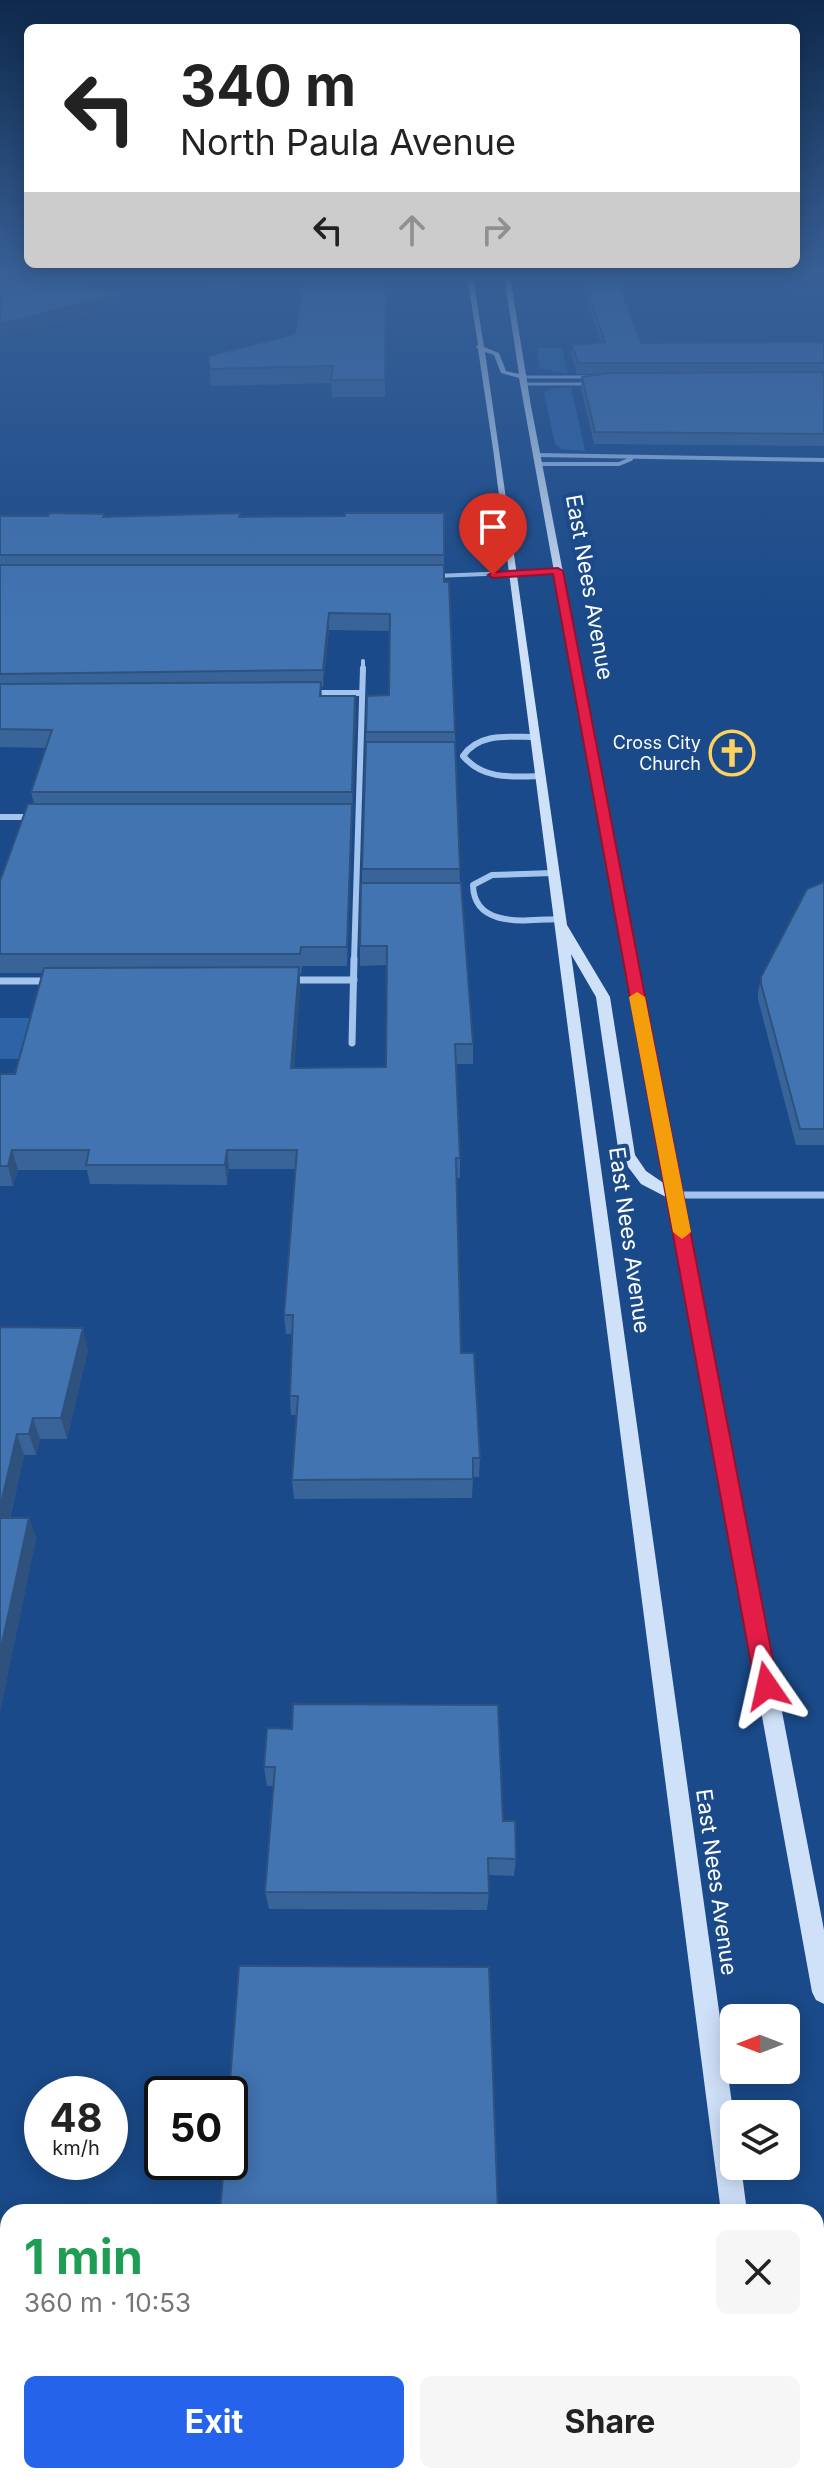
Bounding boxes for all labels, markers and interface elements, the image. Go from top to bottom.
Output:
text: 340 m [180,52,356,120]
icon: left [48,56,152,160]
text: North Paula Avenue [180,120,516,164]
icon: left [306,208,350,252]
icon: ahead [390,208,434,252]
icon: right [474,208,518,252]
street label: East Nees Avenue [561,492,619,682]
pin [459,493,527,575]
icon: arrive [471,505,515,549]
church icon: Cross City Church [708,729,756,777]
place label: Cross City Church [613,732,701,774]
street label: East Nees Avenue [604,1145,656,1335]
position arrow [725,1644,809,1728]
street label: East Nees Avenue [691,1787,743,1977]
north arrow [720,2004,800,2084]
map controls [720,2004,800,2180]
speed limit sign: 50 [144,2076,248,2180]
text: 48 [49,2093,103,2142]
button: layers [720,2100,800,2180]
text: km/h [52,2136,100,2160]
text: 1 min [24,2227,143,2286]
button: close [716,2230,800,2314]
text: 360 m · 10:53 [24,2287,191,2318]
button: Exit [24,2376,404,2468]
button: Share [420,2376,800,2468]

